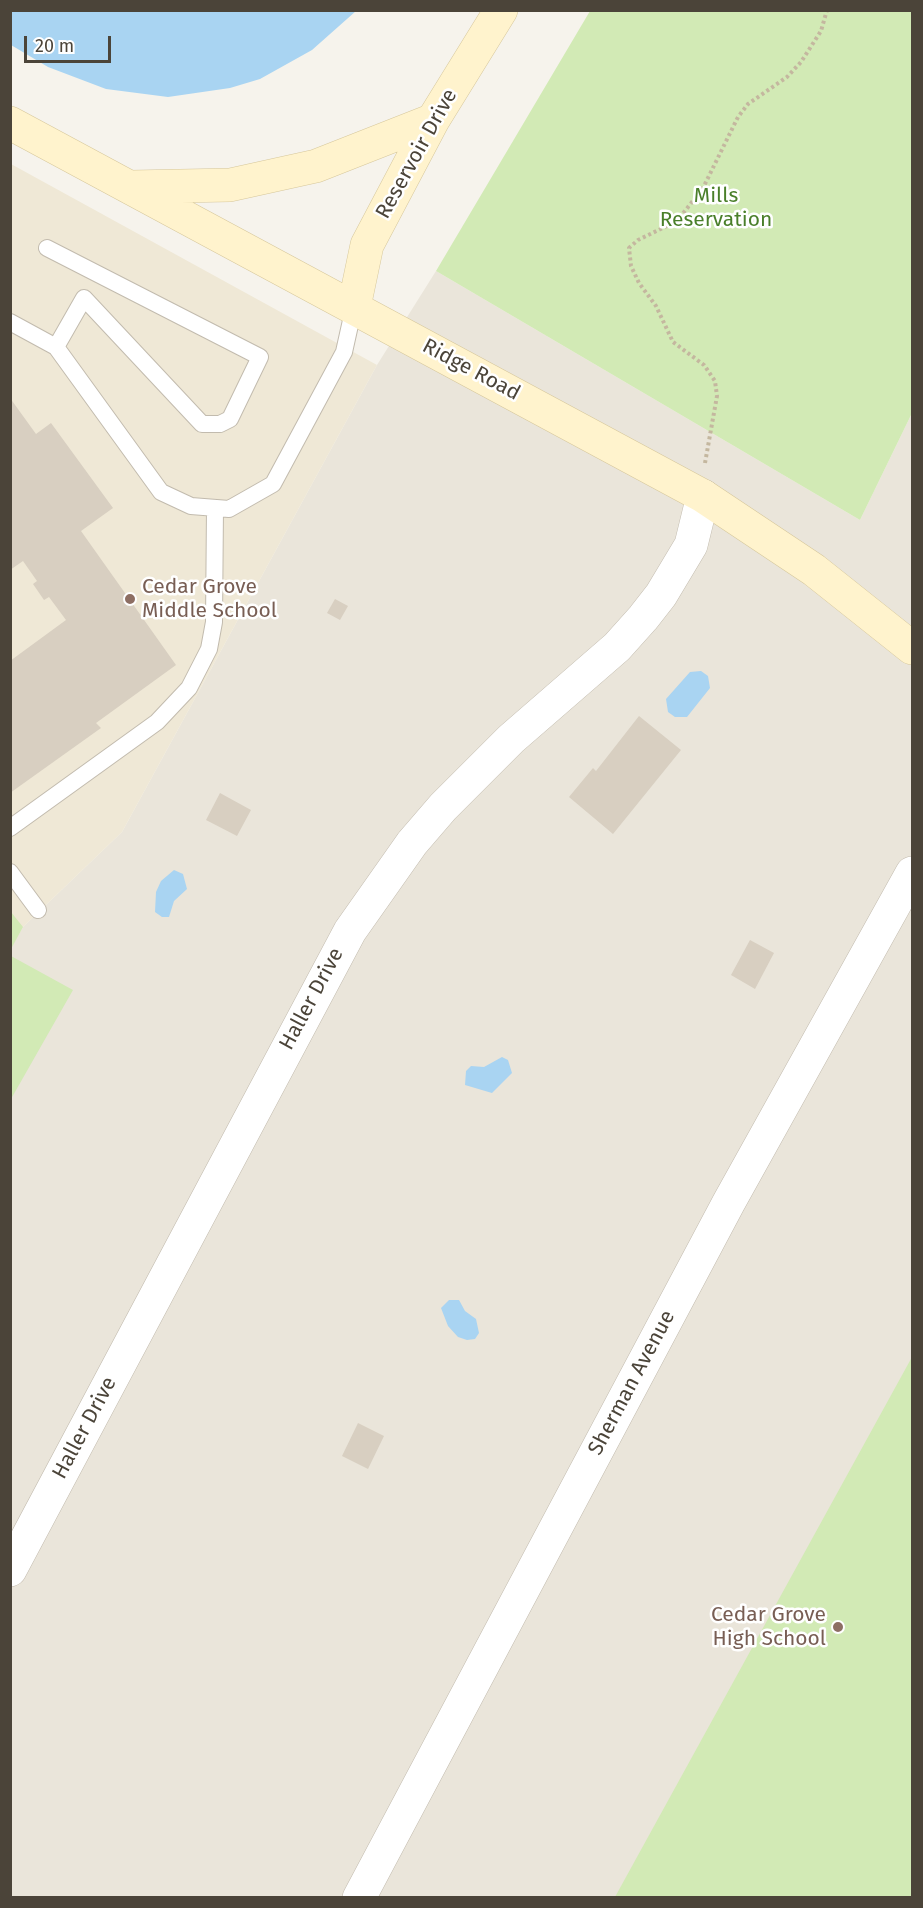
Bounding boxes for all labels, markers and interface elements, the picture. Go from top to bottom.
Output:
scale bar [27,24,114,62]
text: 20 m [35,35,74,57]
street label: Reservoir Drive [371,85,463,223]
park label: Mills Reservation [660,183,772,233]
street label: Ridge Road [418,334,524,406]
place label: Cedar Grove Middle School [142,574,277,624]
marker: Cedar Grove Middle School [123,592,137,606]
street label: Haller Drive [275,944,349,1054]
street label: Sherman Avenue [583,1306,681,1460]
street label: Haller Drive [48,1373,122,1483]
place label: Cedar Grove High School [711,1602,826,1652]
marker: Cedar Grove High School [831,1620,845,1634]

